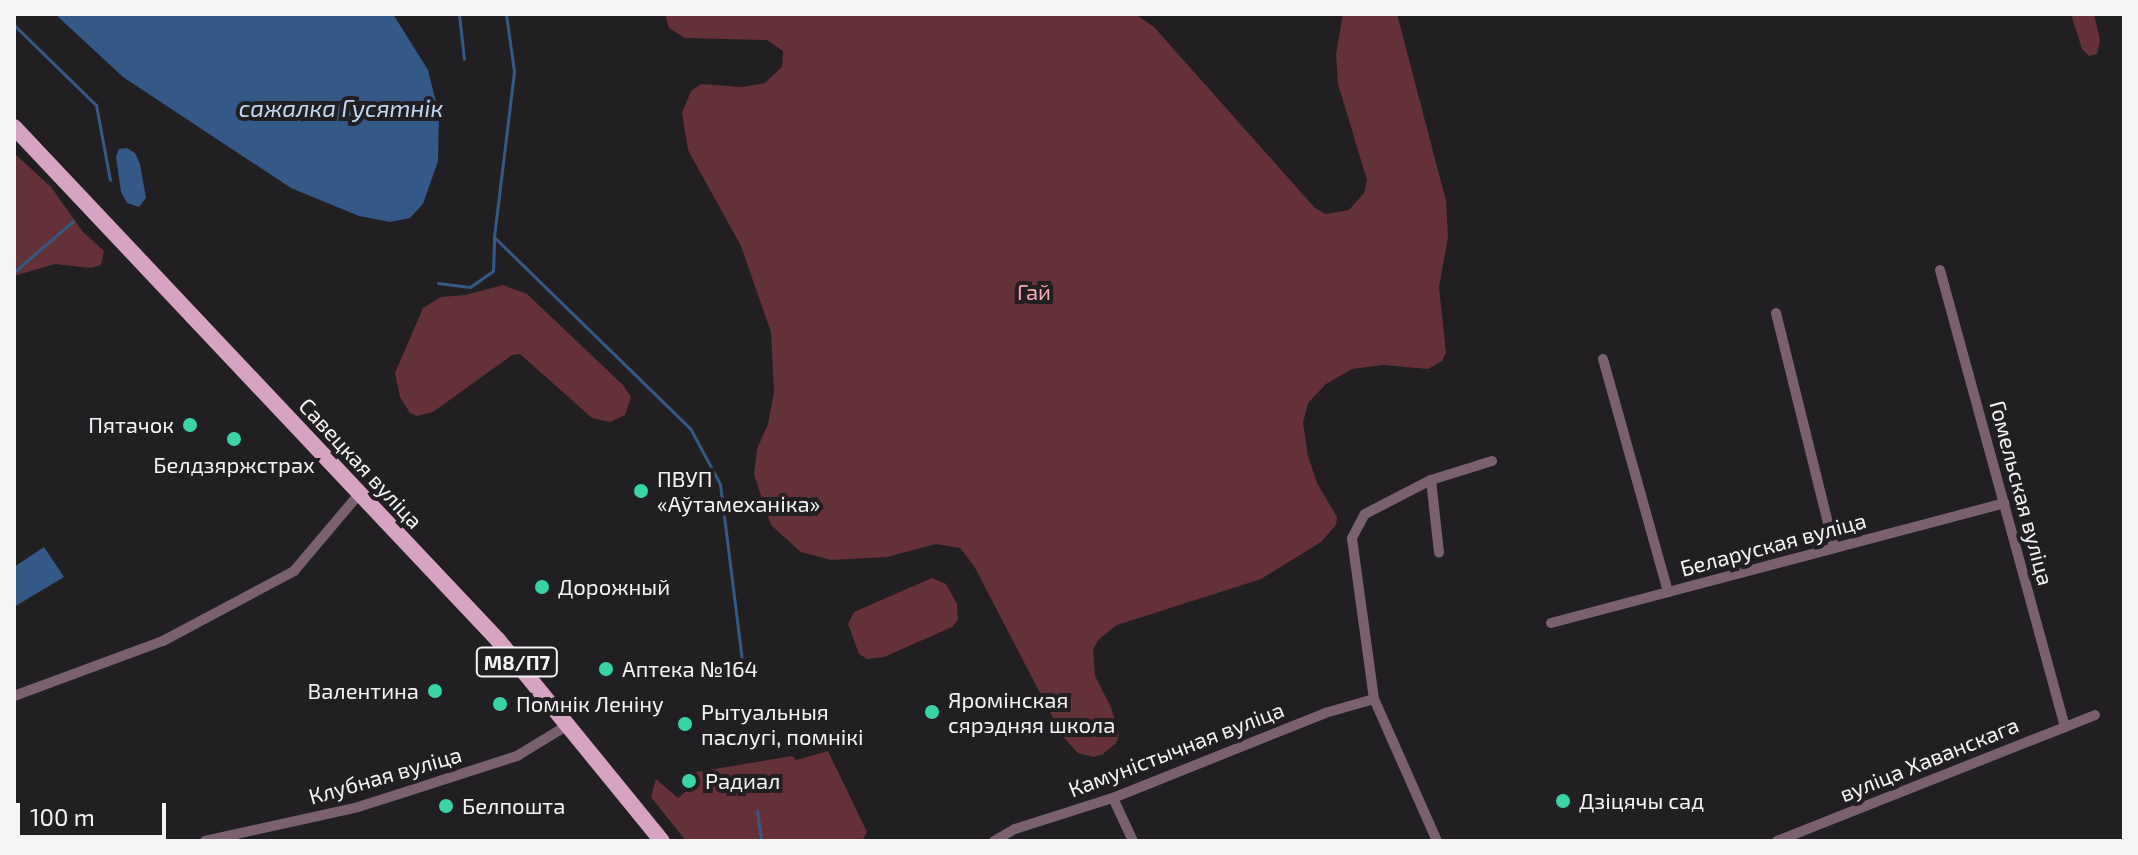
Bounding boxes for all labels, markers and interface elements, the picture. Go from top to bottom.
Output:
water label: сажалка Гусятнік [239,94,443,122]
park label: Гай [1017,279,1051,305]
street label: Савецкая вуліца [294,392,428,534]
street label: Гомельская вуліца [1985,398,2059,588]
place label: Пятачок [88,412,174,438]
marker: Пятачок [181,416,199,434]
marker: Белдзяржстрах [225,430,243,448]
place label: Белдзяржстрах [153,452,315,478]
place label: ПВУП «Аўтамеханіка» [657,465,820,516]
marker: ПВУП «Аўтамеханіка» [632,482,650,500]
street label: Беларуская вуліца [1677,506,1869,582]
place label: Дорожный [558,574,670,600]
marker: Дорожный [533,578,551,596]
road number: М8/П7 [475,646,559,678]
place label: Аптека №164 [622,656,758,682]
marker: Аптека №164 [597,660,615,678]
place label: Валентина [308,678,419,704]
marker: Валентина [426,682,444,700]
place label: Яромінская сярэдняя школа [948,686,1115,738]
place label: Помнік Леніну [516,691,664,717]
marker: Помнік Леніну [491,695,509,713]
street label: Камуністычная вуліца [1064,696,1288,802]
place label: Рытуальныя паслугі, помнікі [701,698,864,750]
marker: Яромінская сярэдняя школа [923,703,941,721]
street label: вуліца Хаванскага [1836,711,2022,807]
marker: Рытуальныя паслугі, помнікі [676,715,694,733]
street label: Клубная вуліца [306,741,464,809]
place label: Радиал [705,768,780,794]
marker: Радиал [680,772,698,790]
scale bar [20,787,170,837]
place label: Дзіцячы сад [1579,788,1704,814]
marker: Дзіцячы сад [1554,792,1572,810]
place label: Белпошта [462,793,565,819]
marker: Белпошта [437,797,455,815]
text: 100 m [30,802,95,831]

